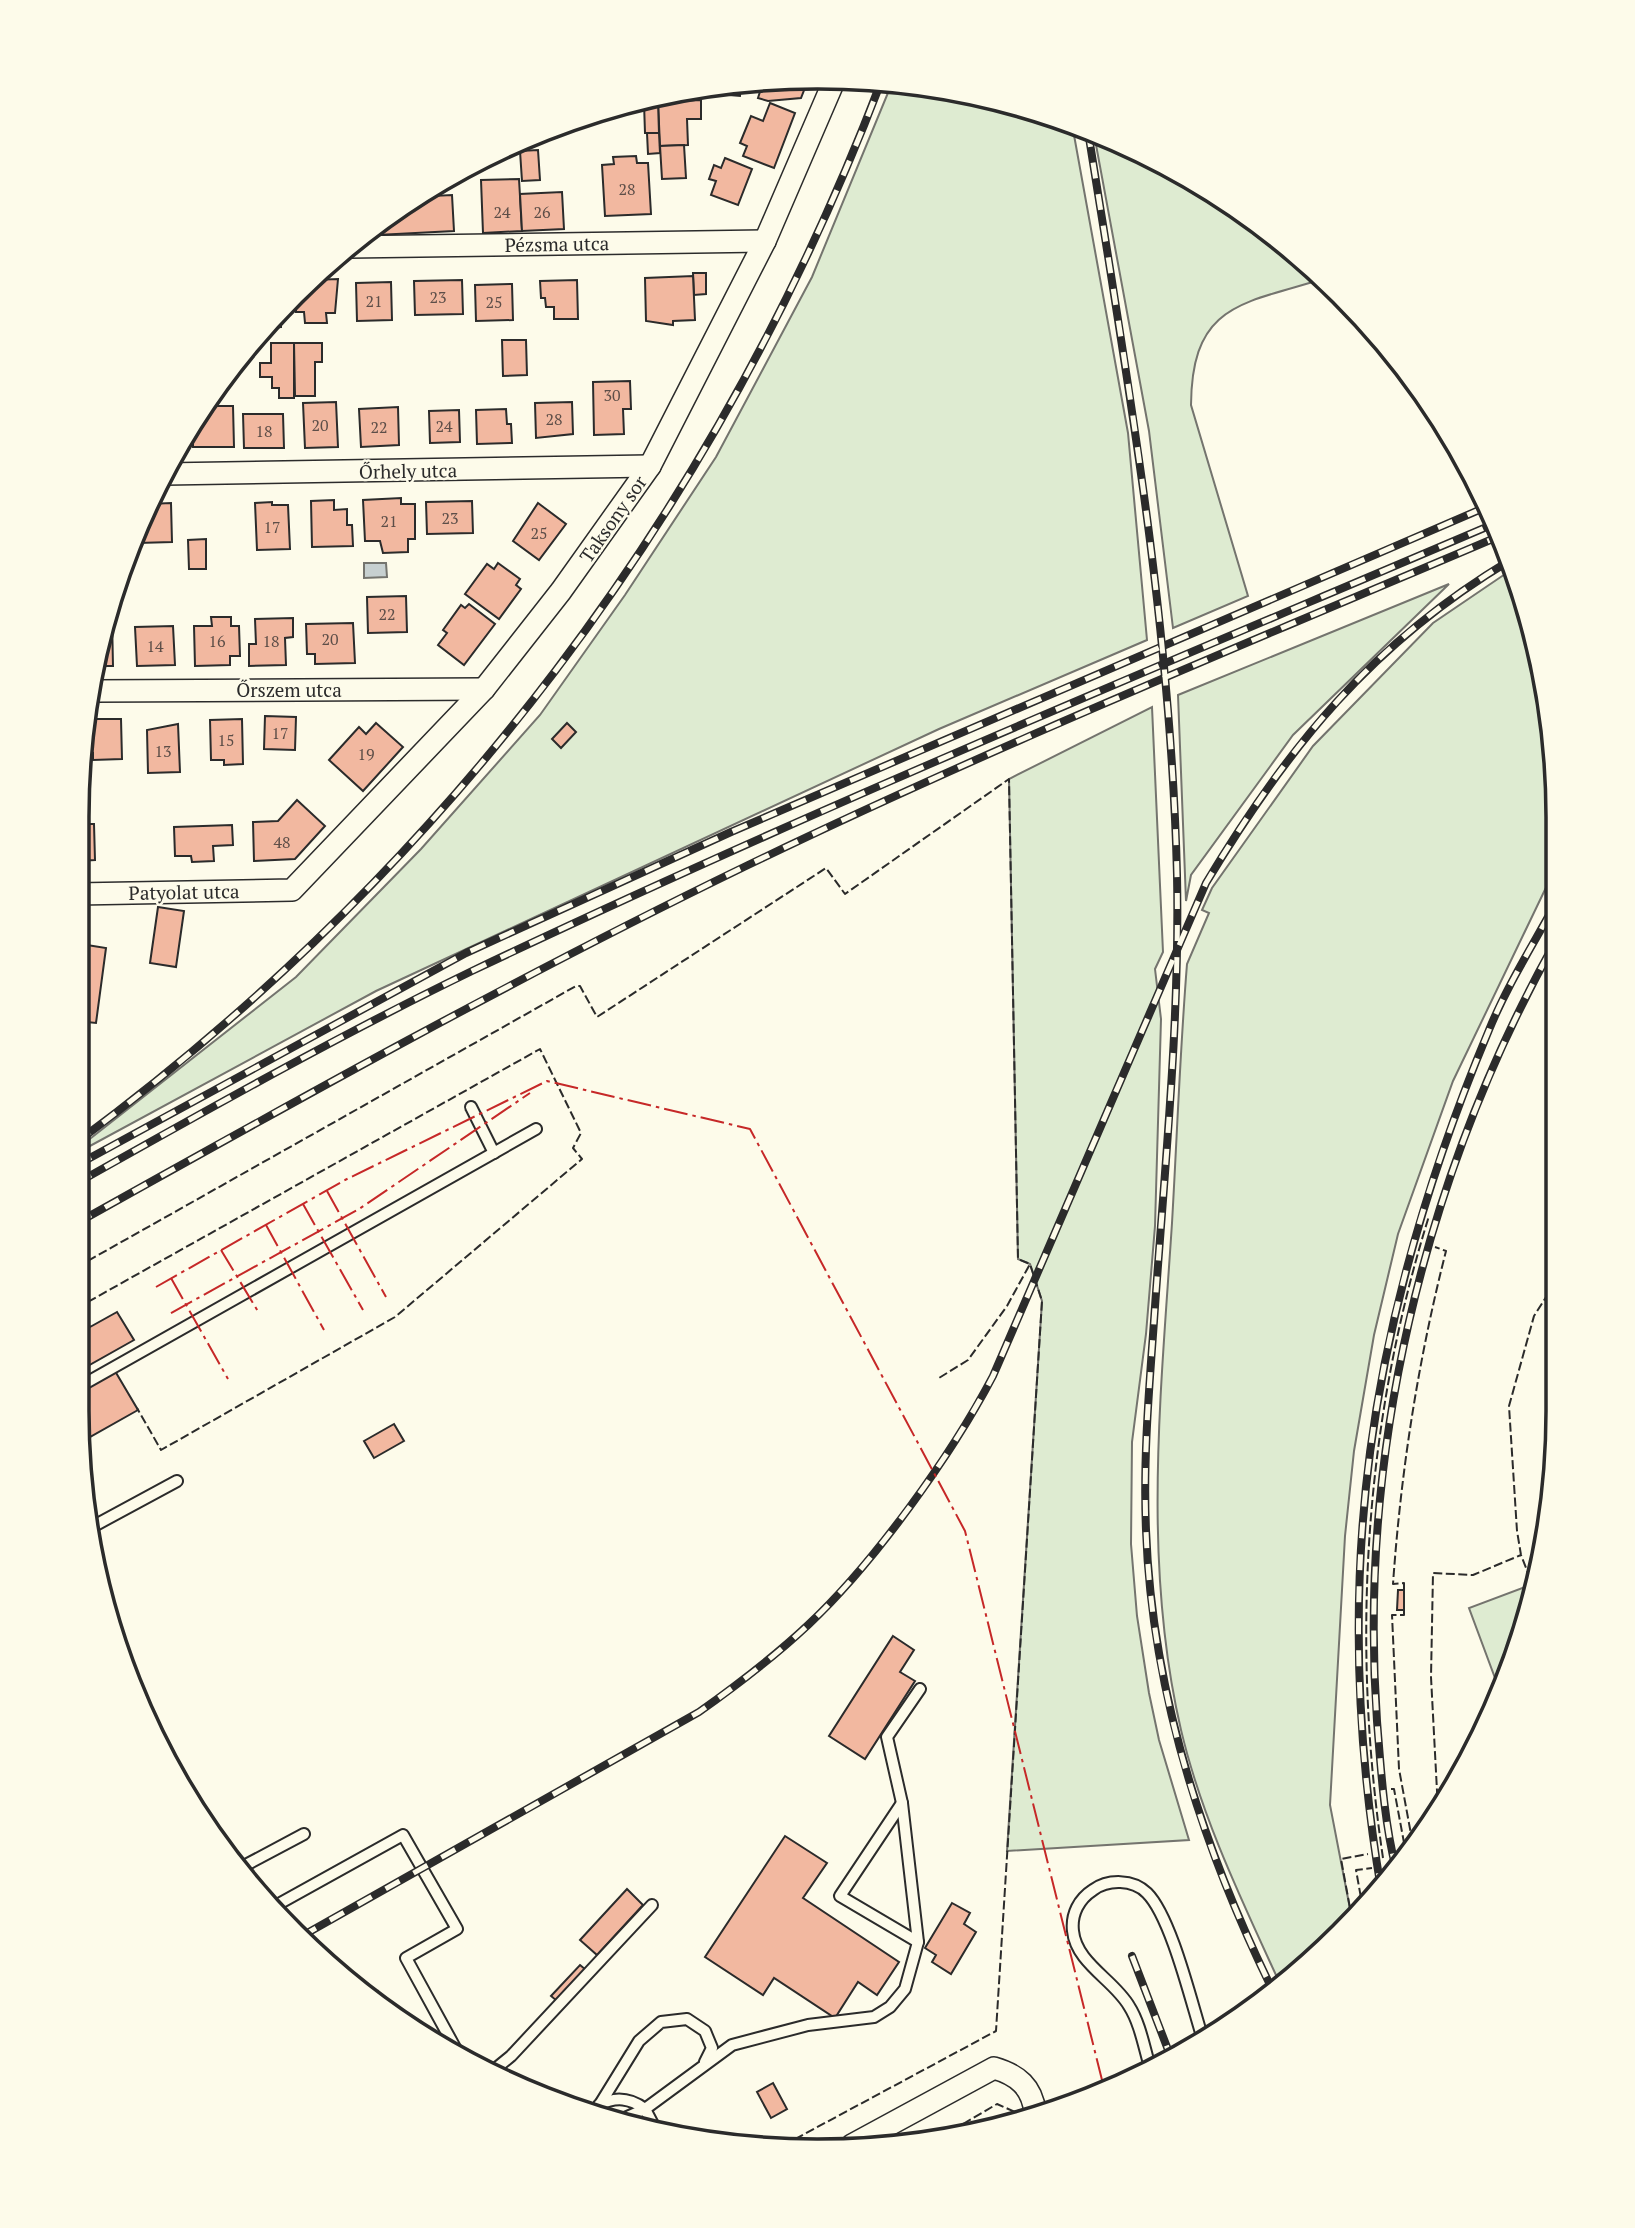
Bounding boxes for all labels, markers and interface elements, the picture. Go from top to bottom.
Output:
house number: 28 [618,178,636,200]
house number: 24 [493,201,511,223]
house number: 26 [533,201,551,223]
street label: Pézsma utca [504,230,610,257]
house number: 23 [429,286,447,308]
house number: 21 [365,290,383,312]
house number: 25 [485,291,503,313]
house number: 30 [603,384,621,406]
house number: 28 [545,408,563,430]
house number: 20 [311,414,329,436]
house number: 24 [435,415,453,437]
house number: 22 [370,416,388,438]
house number: 18 [255,420,273,442]
street label: Őrhely utca [359,457,458,484]
street label: Taksony sor [573,470,652,567]
house number: 23 [441,507,459,529]
house number: 21 [380,510,398,532]
house number: 17 [263,516,281,538]
house number: 25 [530,522,548,544]
house number: 22 [378,603,396,625]
house number: 20 [321,628,339,650]
house number: 16 [208,630,226,652]
house number: 18 [262,630,280,652]
house number: 14 [146,635,164,657]
street label: Őrszem utca [236,677,342,702]
house number: 17 [271,722,289,744]
house number: 15 [217,729,235,751]
house number: 13 [154,740,172,762]
house number: 19 [357,743,375,765]
house number: 48 [273,831,291,853]
street label: Patyolat utca [128,878,240,905]

